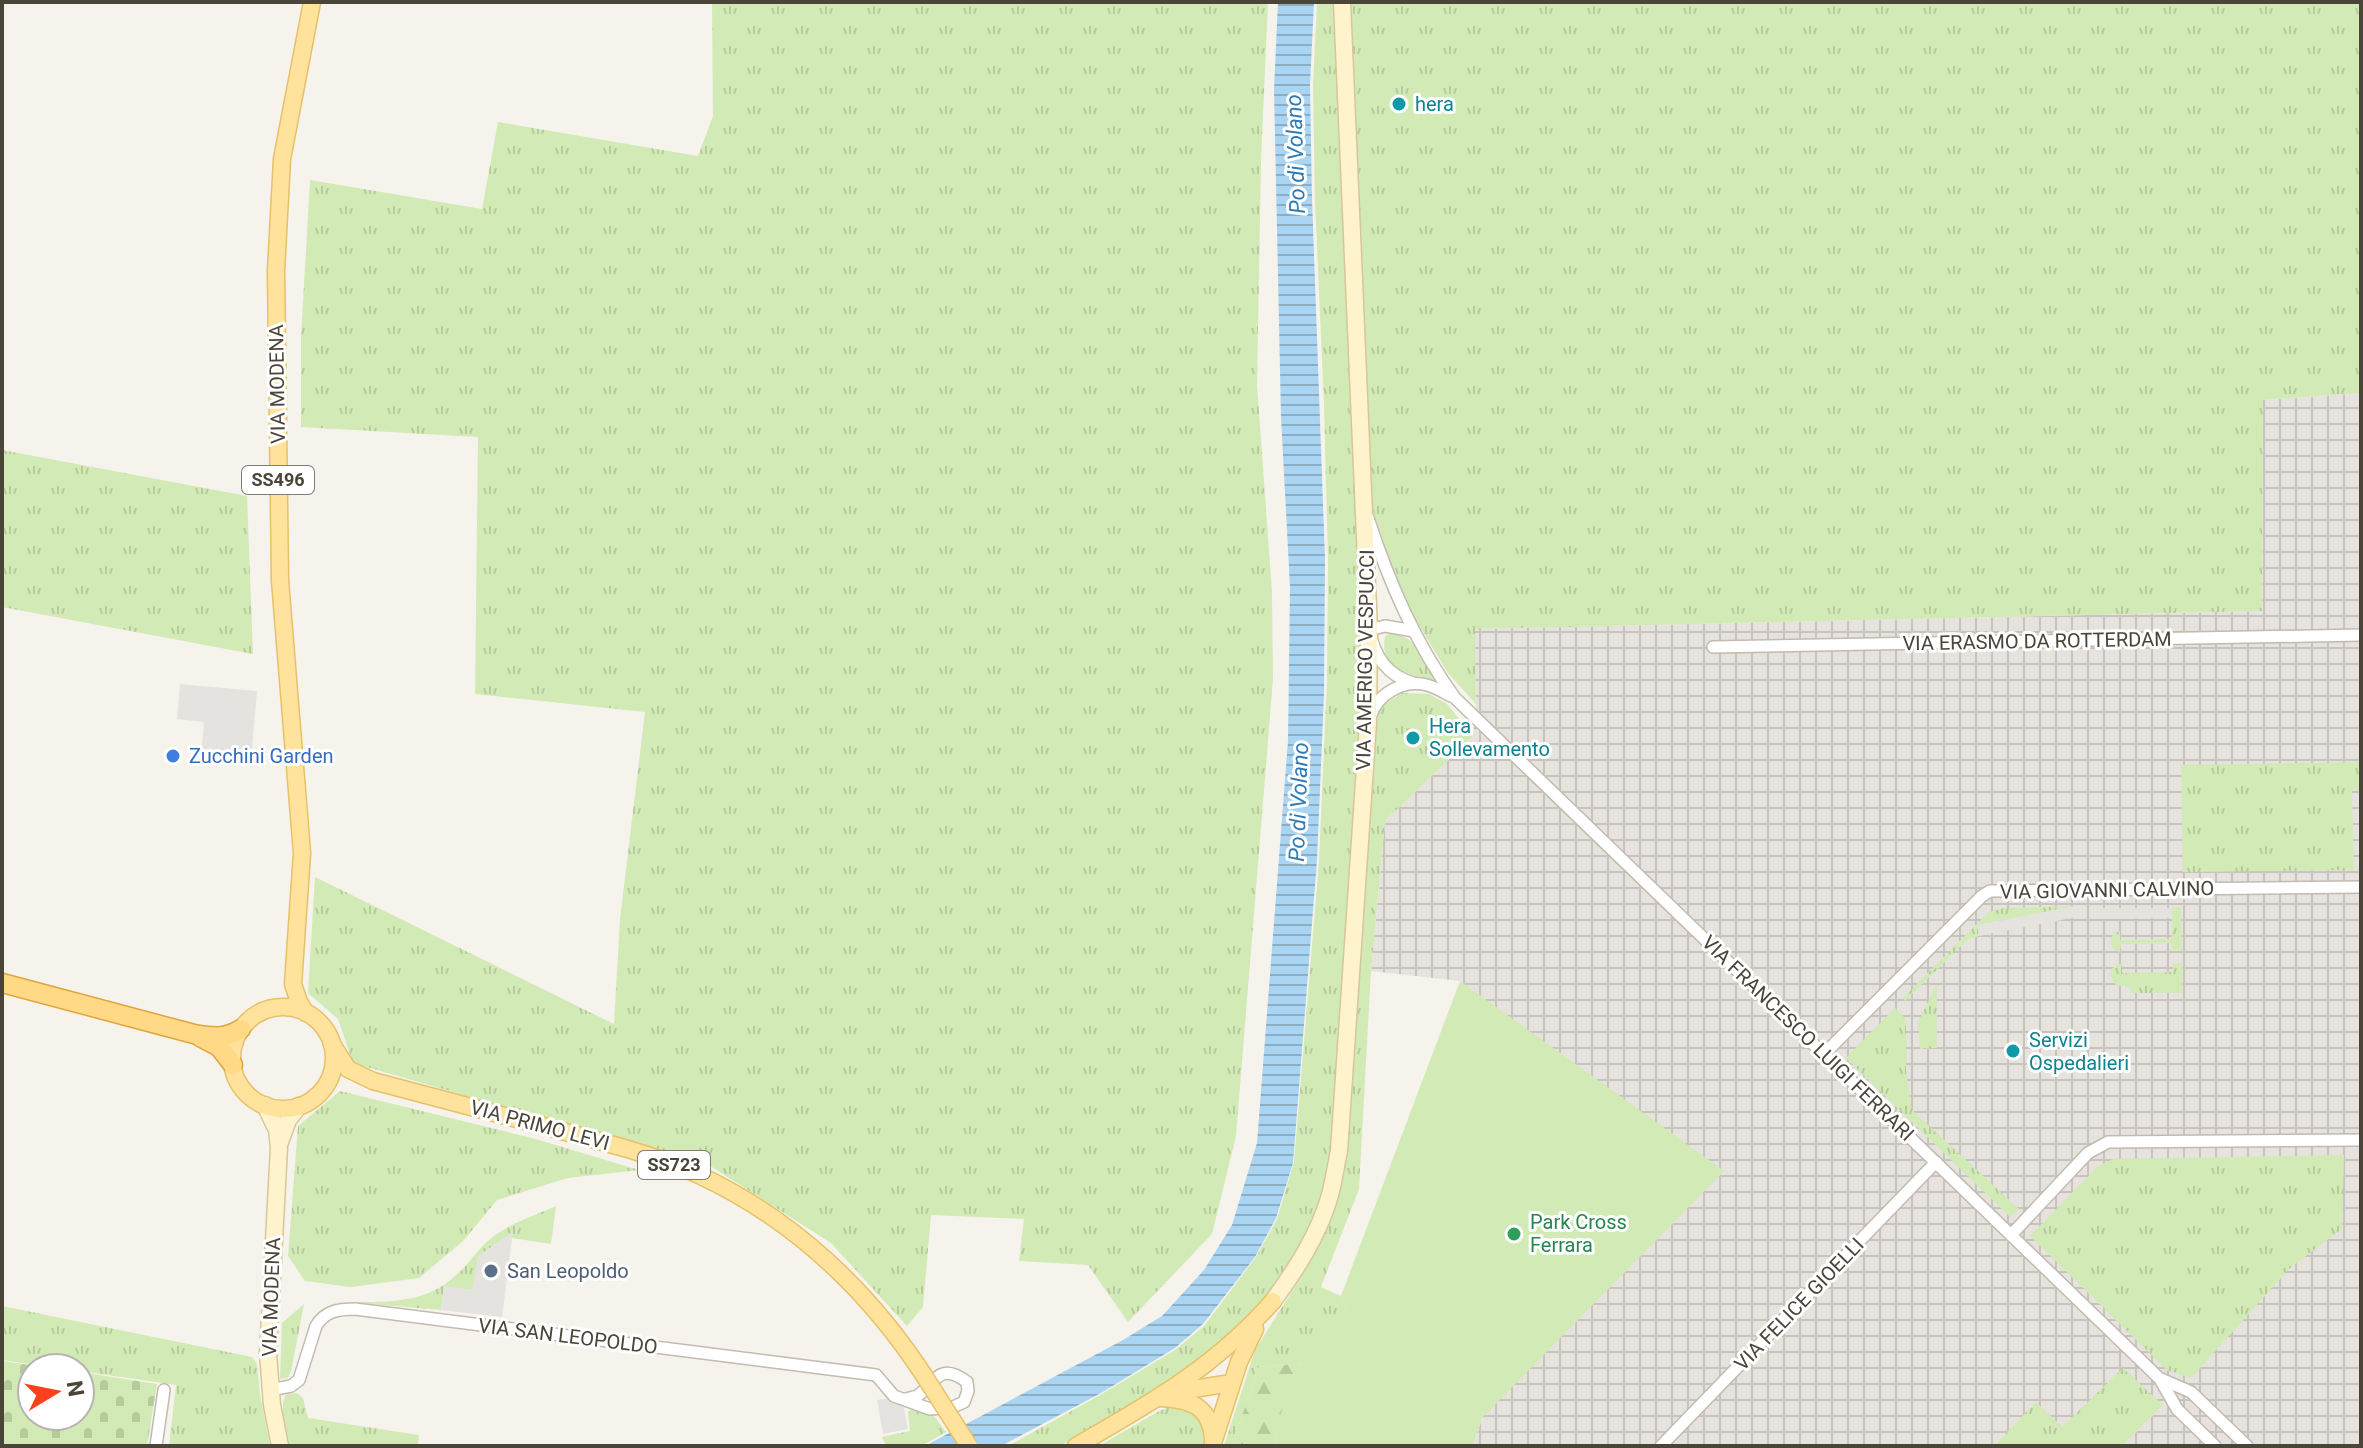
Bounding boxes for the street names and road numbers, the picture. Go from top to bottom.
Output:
street label: VIA MODENA [264,324,290,444]
road number: SS496 [242,466,314,494]
street label: VIA AMERIGO VESPUCCI [1351,549,1379,771]
street label: VIA ERASMO DA ROTTERDAM [1902,627,2172,655]
street label: VIA GIOVANNI CALVINO [2000,876,2214,904]
street label: VIA FRANCESCO LUIGI FERRARI [1697,930,1919,1146]
street label: VIA PRIMO LEVI [468,1095,612,1155]
road number: SS723 [638,1151,710,1179]
street label: VIA FELICE GIOELLI [1729,1233,1869,1375]
street label: VIA MODENA [257,1237,285,1357]
street label: VIA SAN LEOPOLDO [477,1313,659,1359]

